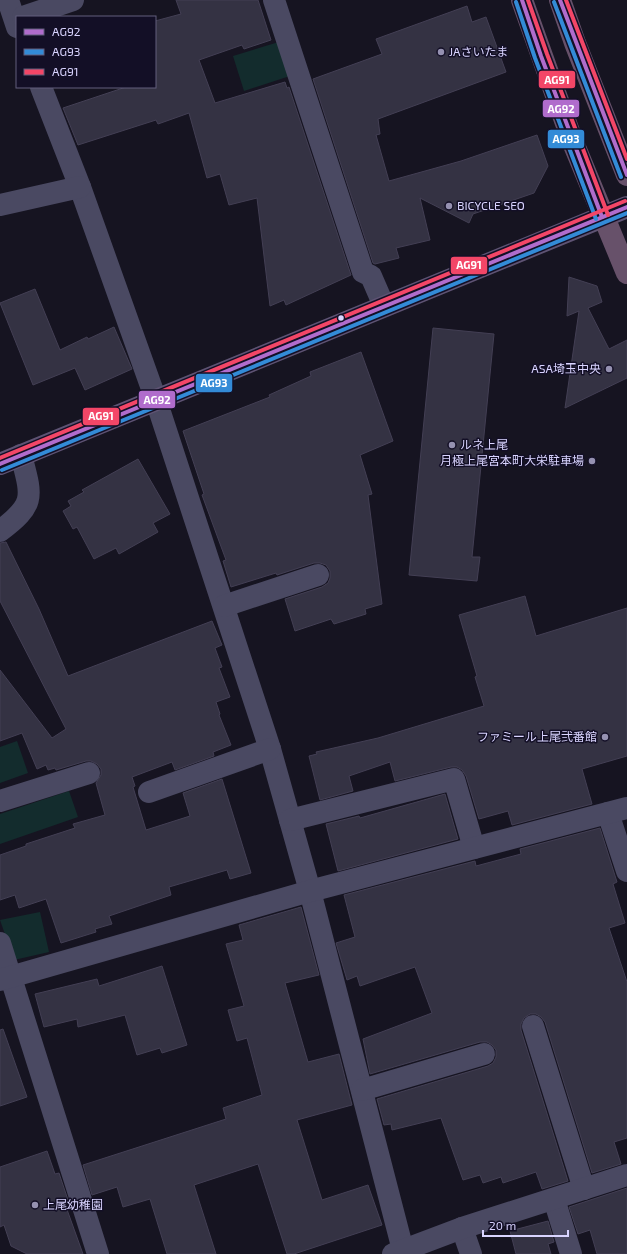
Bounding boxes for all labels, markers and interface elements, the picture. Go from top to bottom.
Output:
legend [16,16,156,88]
text: AG92 [52,24,81,38]
text: AG93 [52,44,81,58]
place label: JAさいたま [449,44,508,58]
marker: JAさいたま [436,47,446,57]
text: AG91 [52,64,79,78]
line badge: AG91 [538,70,576,89]
text: AG91 [544,73,570,86]
line badge: AG92 [542,99,580,118]
text: AG92 [547,102,575,115]
line badge: AG93 [547,129,585,149]
text: AG93 [553,132,579,145]
place label: BICYCLE SEO [457,198,525,212]
marker: BICYCLE SEO [444,201,454,211]
line badge: AG91 [450,256,488,275]
text: AG91 [456,258,482,271]
unlabelled marker [336,313,346,323]
place label: ASA埼玉中央 [531,361,601,375]
marker: ASA埼玉中央 [604,364,614,374]
line badge: AG93 [195,373,233,393]
text: AG93 [201,376,227,389]
line badge: AG92 [138,390,176,409]
text: AG92 [143,393,171,406]
line badge: AG91 [82,407,120,426]
text: AG91 [88,409,114,422]
place label: ルネ上尾 [460,437,508,451]
marker: ルネ上尾 [447,440,457,450]
place label: 月極上尾宮本町大栄駐車場 [440,453,584,467]
marker: 月極上尾宮本町大栄駐車場 [587,456,597,466]
place label: ファミール上尾弐番館 [477,729,597,743]
marker: ファミール上尾弐番館 [600,732,610,742]
place label: 上尾幼稚園 [43,1197,103,1211]
marker: 上尾幼稚園 [30,1200,40,1210]
scale bar [483,1212,568,1238]
text: 20 m [489,1218,516,1232]

